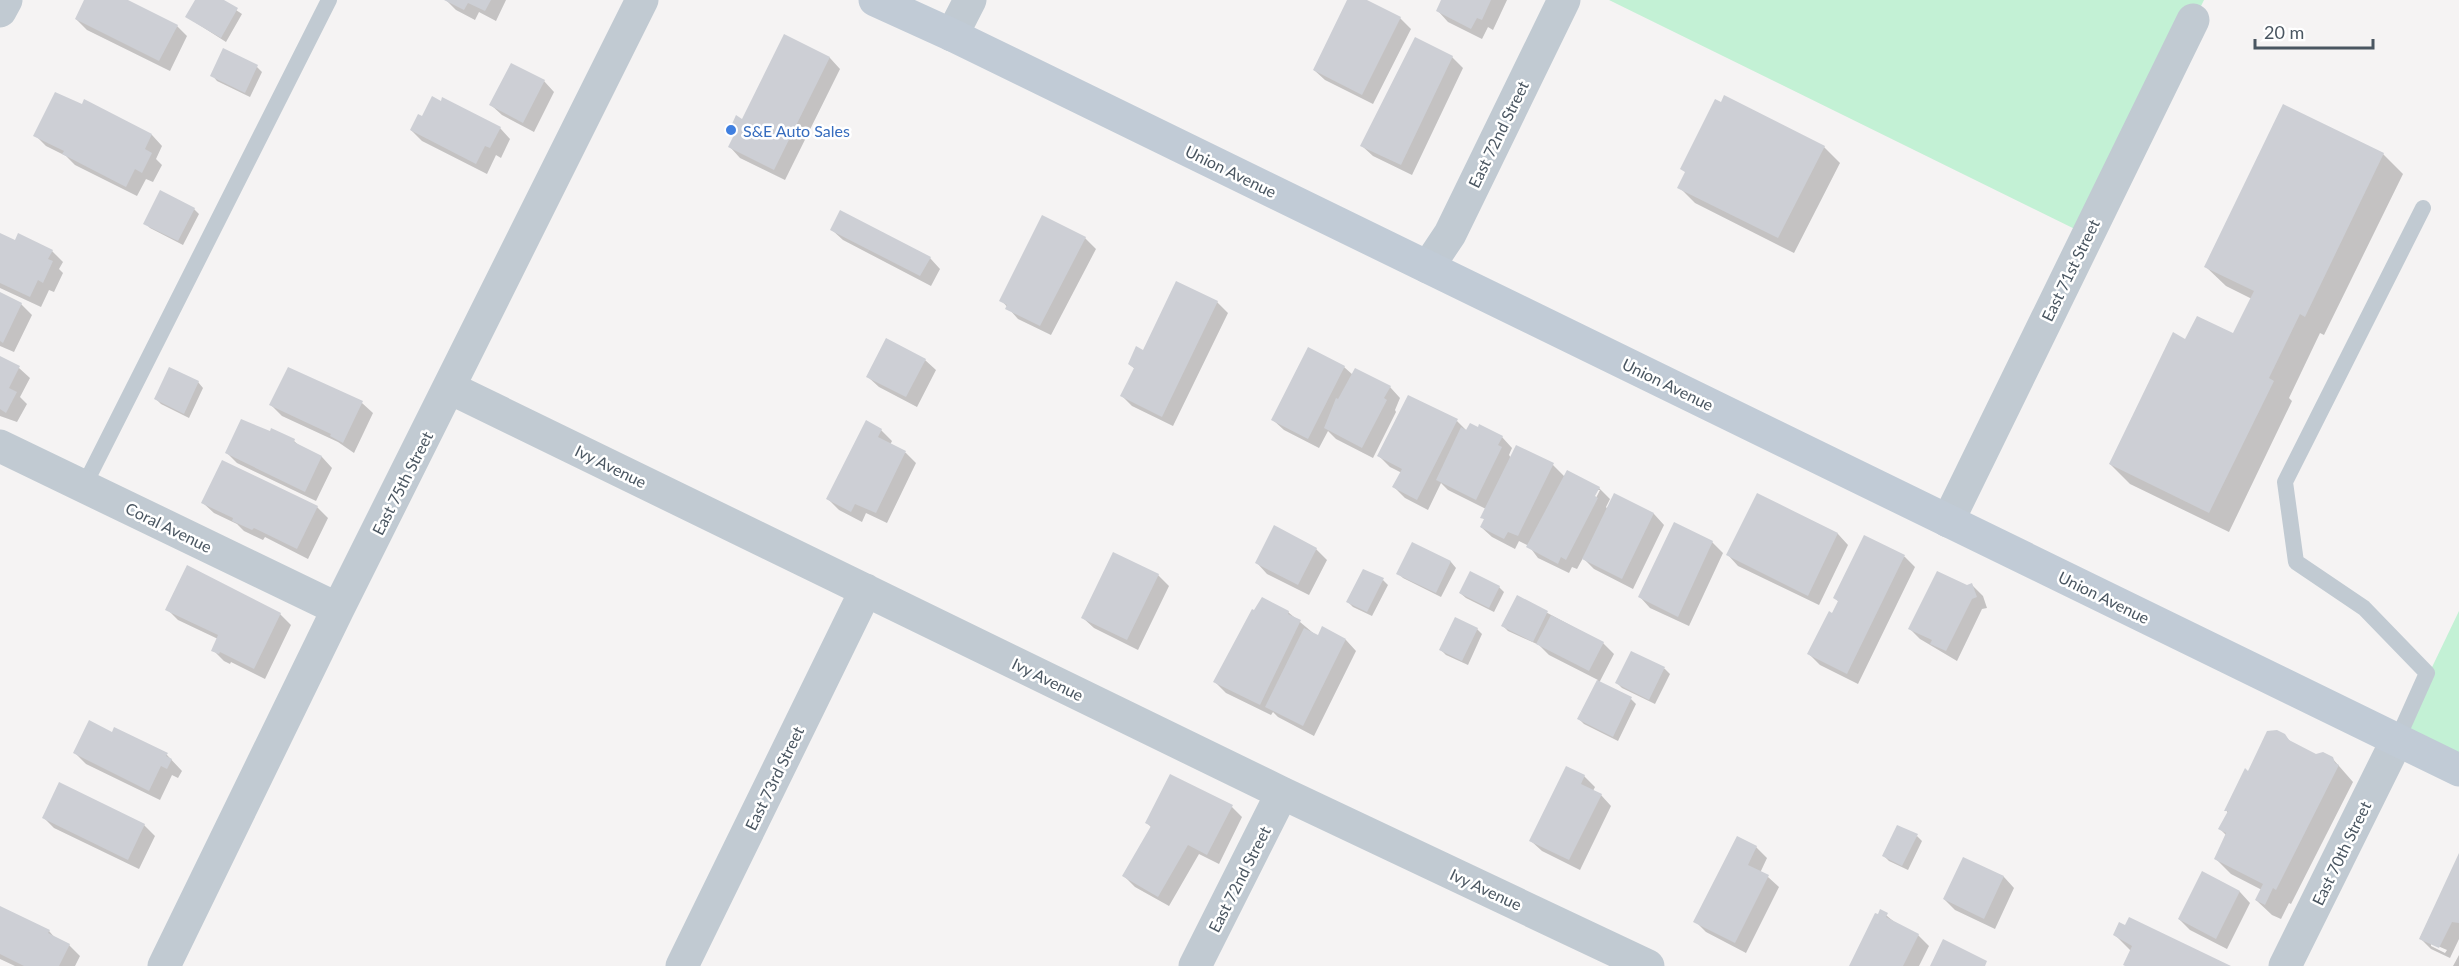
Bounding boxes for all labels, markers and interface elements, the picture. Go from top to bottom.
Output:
scale bar [2255,12,2374,50]
text: 20 m [2264,21,2304,43]
street label: East 72nd Street [1464,77,1532,191]
place label: S&E Auto Sales [743,121,850,140]
marker: S&E Auto Sales [724,123,738,137]
street label: Union Avenue [1182,141,1280,201]
street label: East 71st Street [2037,216,2103,324]
street label: Union Avenue [1619,354,1717,414]
street label: East 75th Street [368,428,436,538]
street label: Ivy Avenue [572,441,650,491]
street label: Coral Avenue [123,498,215,556]
street label: Union Avenue [2055,567,2153,627]
street label: Ivy Avenue [1009,654,1087,704]
street label: East 73rd Street [741,723,807,833]
street label: East 70th Street [2308,798,2374,908]
street label: East 72nd Street [1204,823,1274,935]
street label: Ivy Avenue [1447,864,1525,914]

